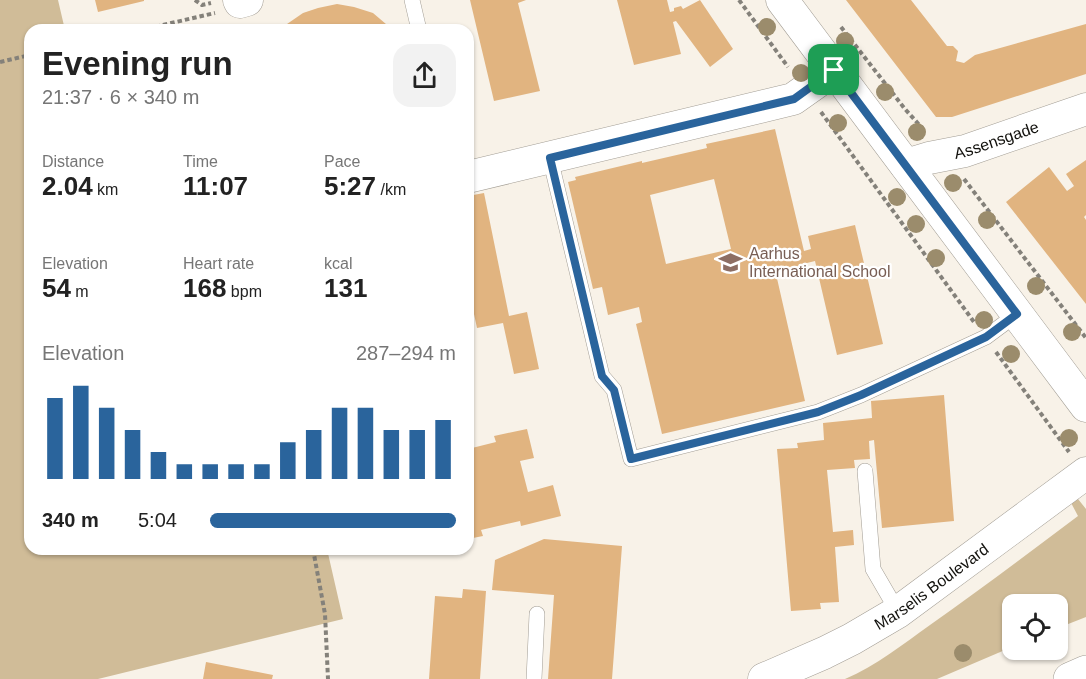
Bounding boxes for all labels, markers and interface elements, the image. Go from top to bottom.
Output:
button: share [393,44,456,107]
pin [808,44,859,95]
text: Evening run [42,45,233,82]
icon: arrive [817,53,850,86]
text: 21:37 · 6 × 340 m [42,86,199,108]
street label: Assensgade [953,118,1041,162]
text: Distance [42,153,104,170]
text: Time [183,153,218,170]
text: Pace [324,153,360,170]
text: 2.04 [42,171,93,201]
text: 11:07 [183,171,248,201]
text: 5:27 [324,171,376,201]
text: km [93,181,118,198]
text: /km [376,181,406,198]
place label: Aarhus International School [749,245,890,280]
school or university icon: Aarhus International School [718,249,744,275]
text: Elevation [42,255,108,272]
text: Heart rate [183,255,254,272]
text: kcal [324,255,352,272]
text: 54 [42,273,71,303]
text: 168 [183,273,226,303]
text: 131 [324,273,367,303]
text: m [71,283,89,300]
text: bpm [226,283,262,300]
text: Elevation [42,342,124,364]
text: 287–294 m [356,342,456,364]
text: 340 m [42,509,99,531]
text: 5:04 [138,509,177,531]
street label: Marselis Boulevard [871,540,992,633]
map controls [1002,594,1068,660]
button: locate [1002,594,1068,660]

